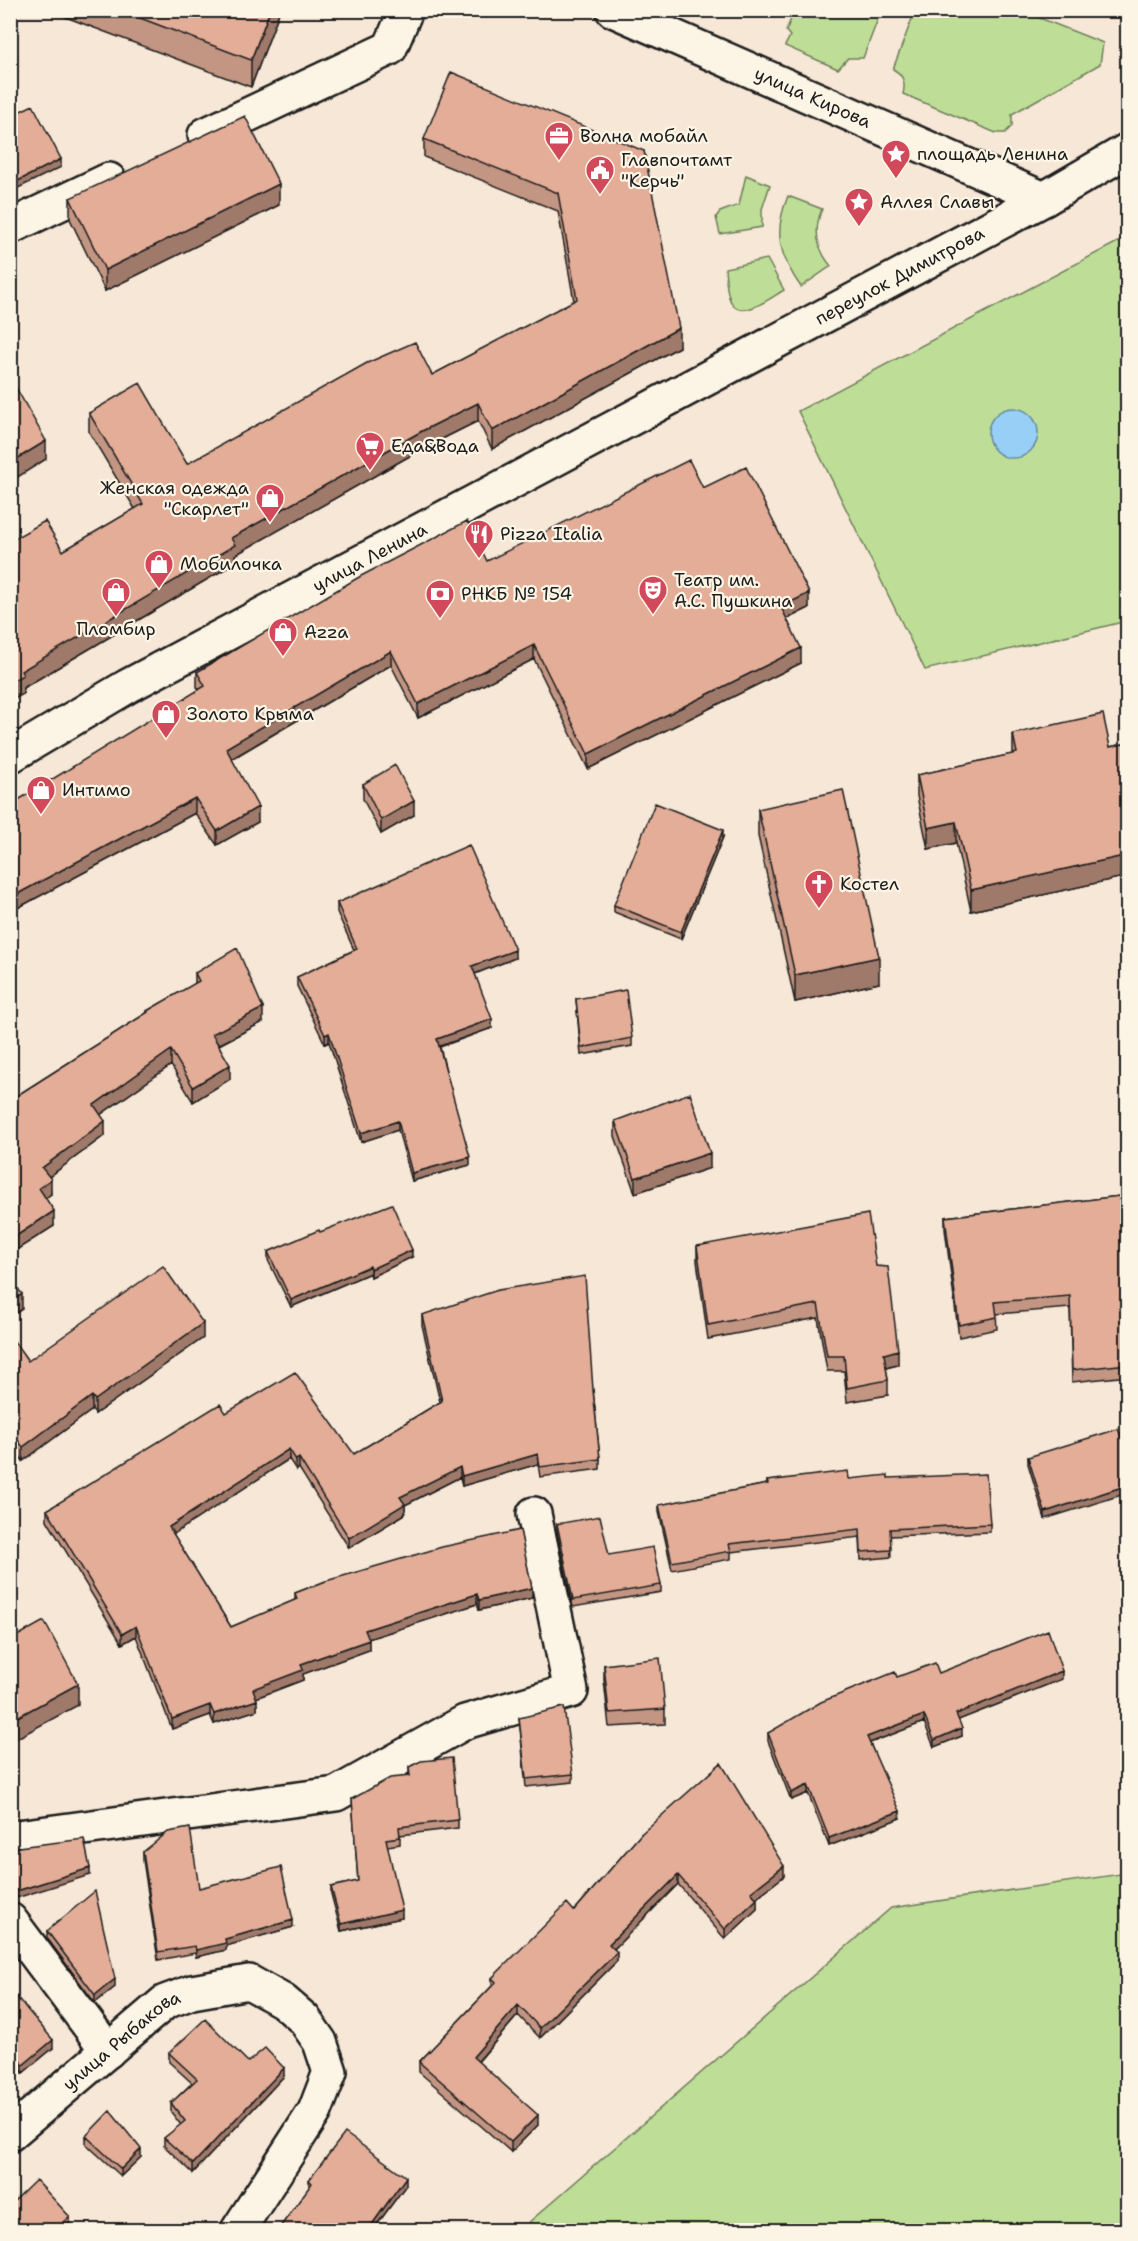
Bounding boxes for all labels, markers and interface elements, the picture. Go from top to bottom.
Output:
street label: улица Кирова [751,61,875,134]
office icon: Волна мобайл [543,120,575,162]
place label: Волна мобайл [580,124,708,148]
place icon: площадь Ленина [880,138,912,180]
place label: площадь Ленина [917,142,1068,166]
place label: Главпочтамт "Керчь" [621,148,733,193]
public building icon: Главпочтамт "Керчь" [584,154,616,196]
place icon: Аллея Славы [843,186,875,228]
place label: Аллея Славы [880,190,994,214]
street label: переулок Димитрова [811,221,988,331]
supermarket icon: Еда&Вода [354,430,386,472]
place label: Еда&Вода [391,434,479,458]
place label: Женская одежда "Скарлет" [100,476,249,521]
shop icon: Женская одежда "Скарлет" [254,482,286,524]
street label: улица Ленина [308,517,431,598]
restaurant icon: Pizza Italia [463,518,495,560]
place label: Pizza Italia [500,522,602,546]
shop icon: Мобилочка [143,548,175,590]
place label: Мобилочка [180,552,282,576]
place label: Театр им. А.С. Пушкина [674,568,792,613]
theatre icon: Театр им. А.С. Пушкина [637,574,669,616]
shop icon: Пломбир [100,576,132,618]
bank icon: РНКБ № 154 [424,578,456,620]
place label: РНКБ № 154 [461,582,572,606]
shop icon: Azza [267,616,299,658]
place label: Пломбир [76,617,156,641]
place label: Azza [304,620,348,644]
shop icon: Золото Крыма [150,698,182,740]
place label: Золото Крыма [187,702,314,726]
shop icon: Интимо [25,774,57,816]
place label: Интимо [62,778,131,802]
church icon: Костел [803,868,835,910]
place label: Костел [840,872,899,896]
street label: улица Рыбакова [58,1985,184,2096]

